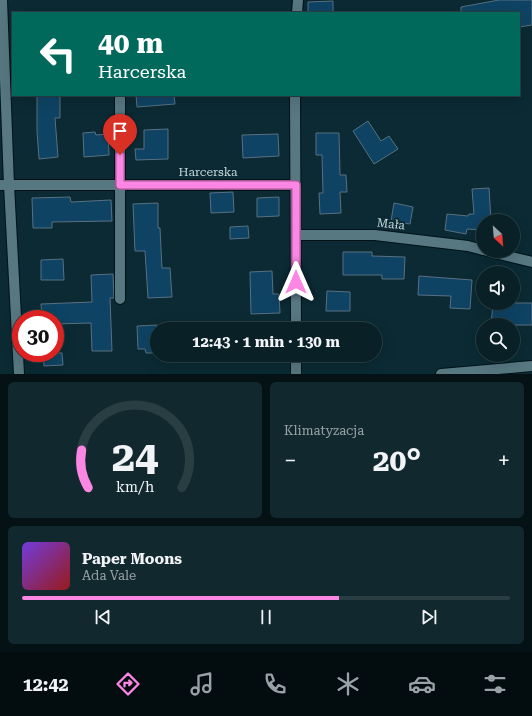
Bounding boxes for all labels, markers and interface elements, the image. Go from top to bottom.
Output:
text: 40 m [98,27,163,60]
icon: left [32,28,84,80]
text: Harcerska [98,61,186,82]
pin [103,114,137,155]
icon: arrive [109,120,131,142]
street label: Harcerska [179,165,238,179]
north arrow [476,214,520,258]
map controls [476,214,520,362]
street label: Mała [376,216,406,232]
position arrow [275,261,317,303]
button: sound [476,266,520,310]
speed limit sign: 30 [12,310,64,362]
button: search [476,318,520,362]
text: 12:43 · 1 min · 130 m [192,333,340,351]
text: Klimatyzacja [284,423,364,438]
text: 24 [112,432,158,481]
text: 20° [373,443,421,478]
text: − [284,448,296,473]
text: + [498,448,510,473]
text: km/h [116,479,154,495]
text: Paper Moons [82,550,182,568]
text: Ada Vale [82,568,136,583]
icon: previous [92,606,114,628]
icon: pause [255,606,277,628]
icon: next [418,606,440,628]
icon: directions [114,670,142,698]
icon: music [188,670,216,698]
icon: phone [261,670,289,698]
icon: climate [334,670,362,698]
icon: car [408,670,436,698]
icon: filters [481,670,509,698]
text: 12:42 [23,674,69,695]

